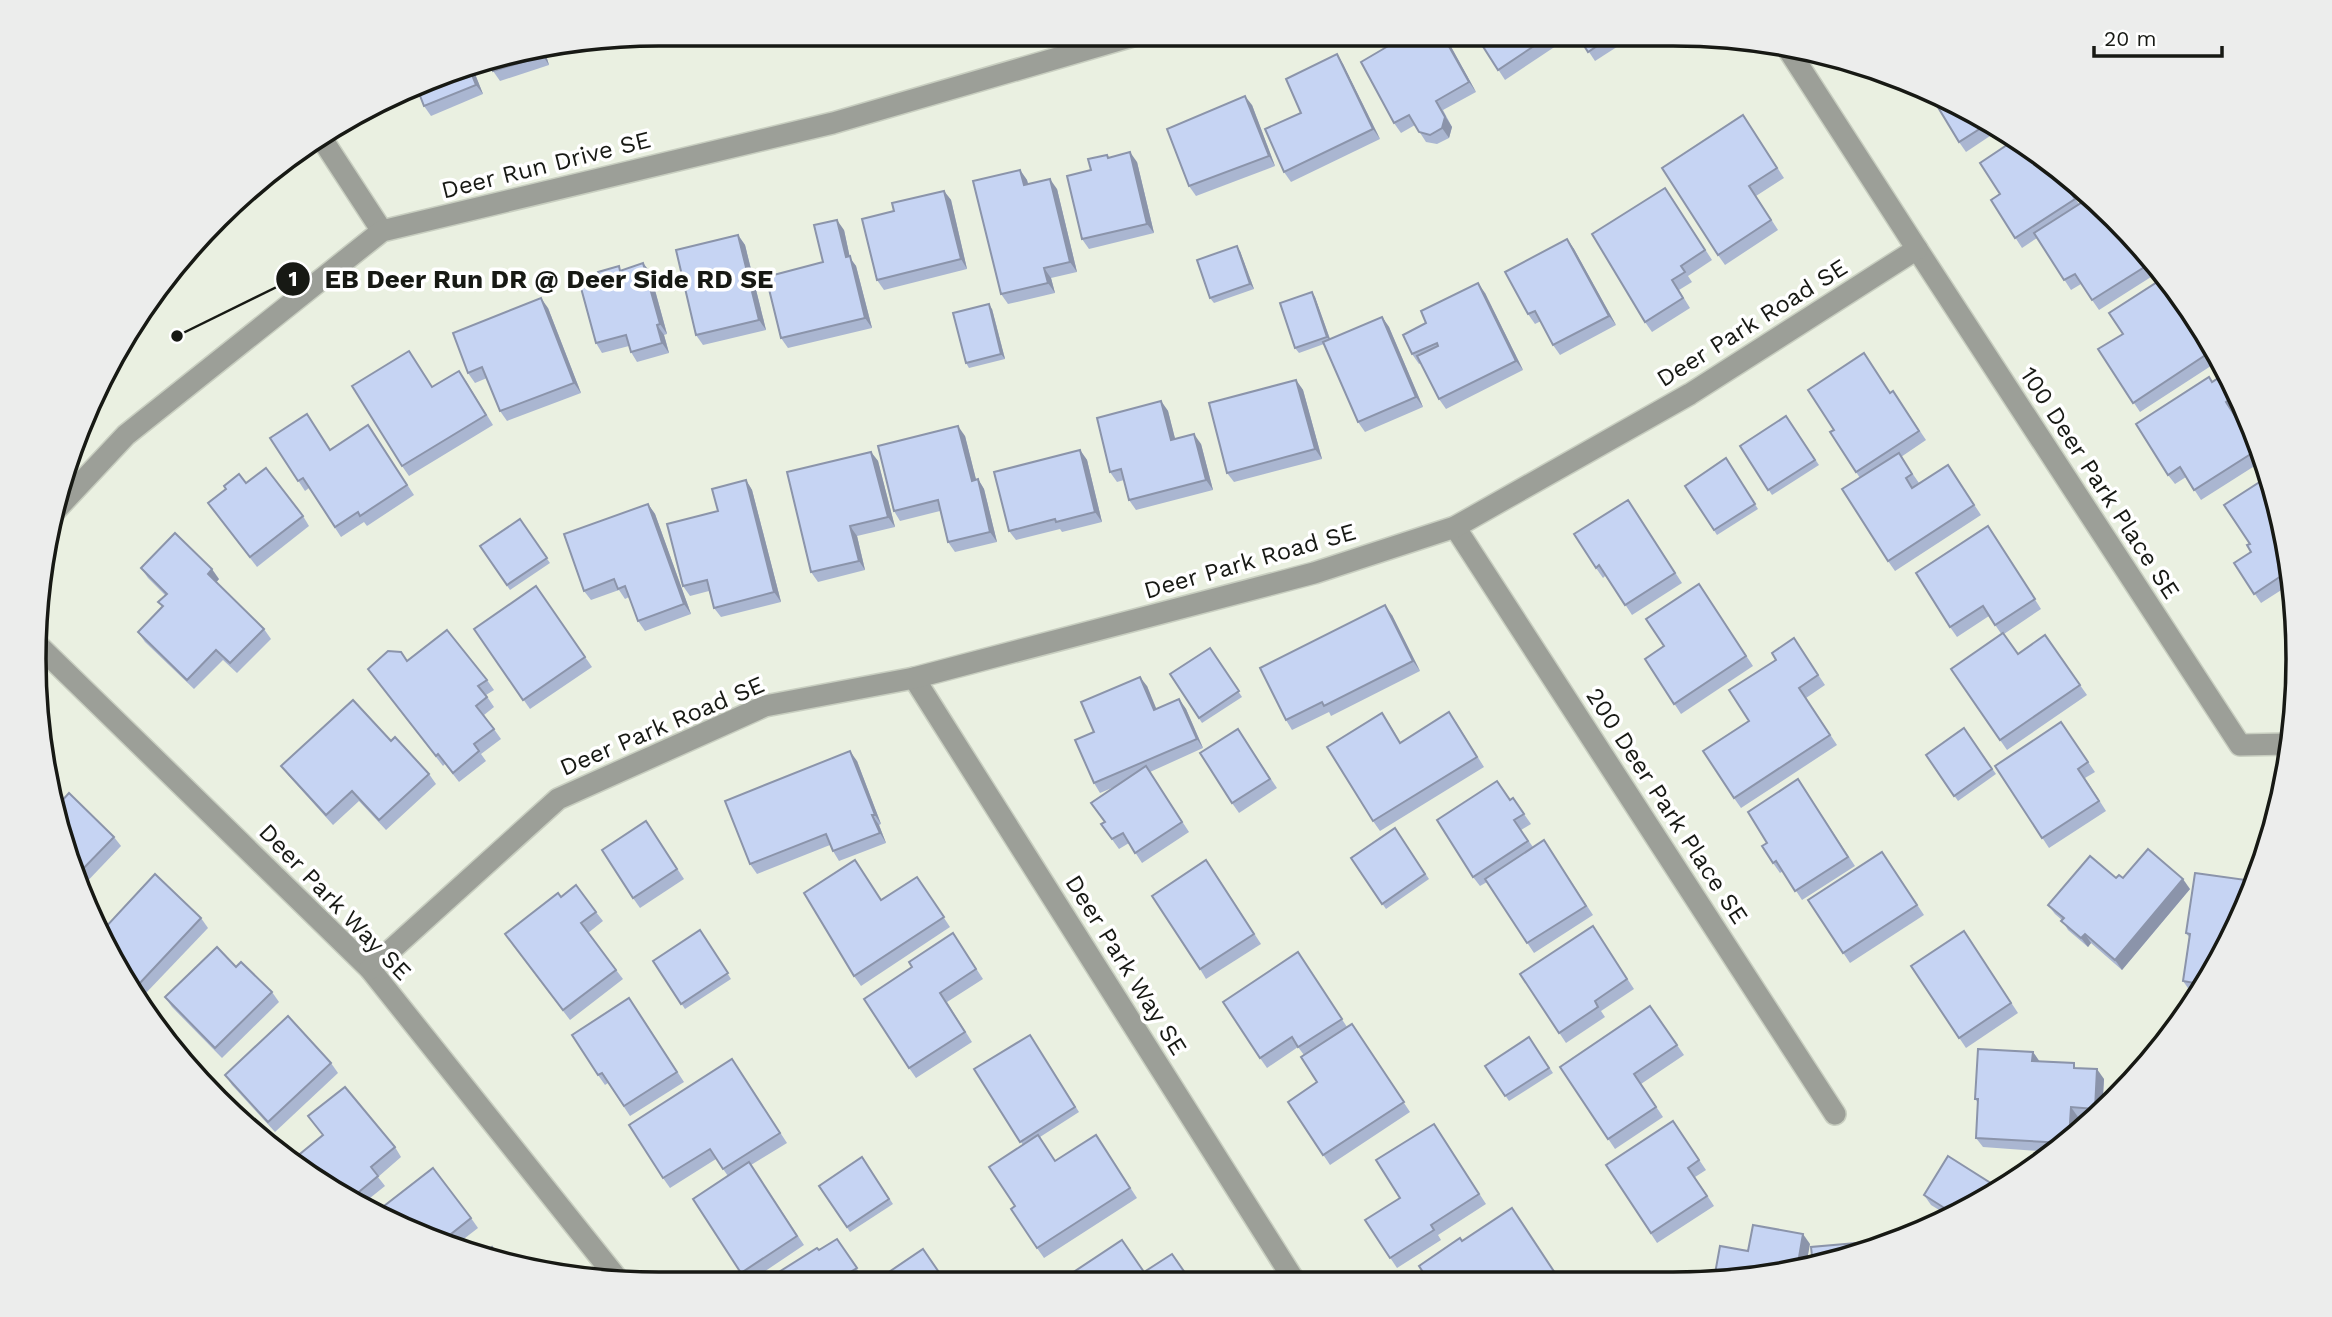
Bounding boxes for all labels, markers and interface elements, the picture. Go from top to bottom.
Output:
scale bar [2094,14,2222,58]
text: 20 m [2104,26,2156,51]
street label: Deer Run Drive SE [439,125,653,205]
street label: Deer Park Road SE [1652,253,1852,393]
callout: EB Deer Run DR @ Deer Side RD SE [275,255,788,302]
text: EB Deer Run DR @ Deer Side RD SE [325,264,774,294]
text: 1 [288,266,298,291]
street label: 100 Deer Park Place SE [2015,362,2185,604]
street label: Deer Park Road SE [1141,517,1359,605]
street label: Deer Park Road SE [556,670,768,782]
street label: 200 Deer Park Place SE [1580,683,1754,929]
street label: Deer Park Way SE [253,818,417,986]
street label: Deer Park Way SE [1059,870,1193,1060]

